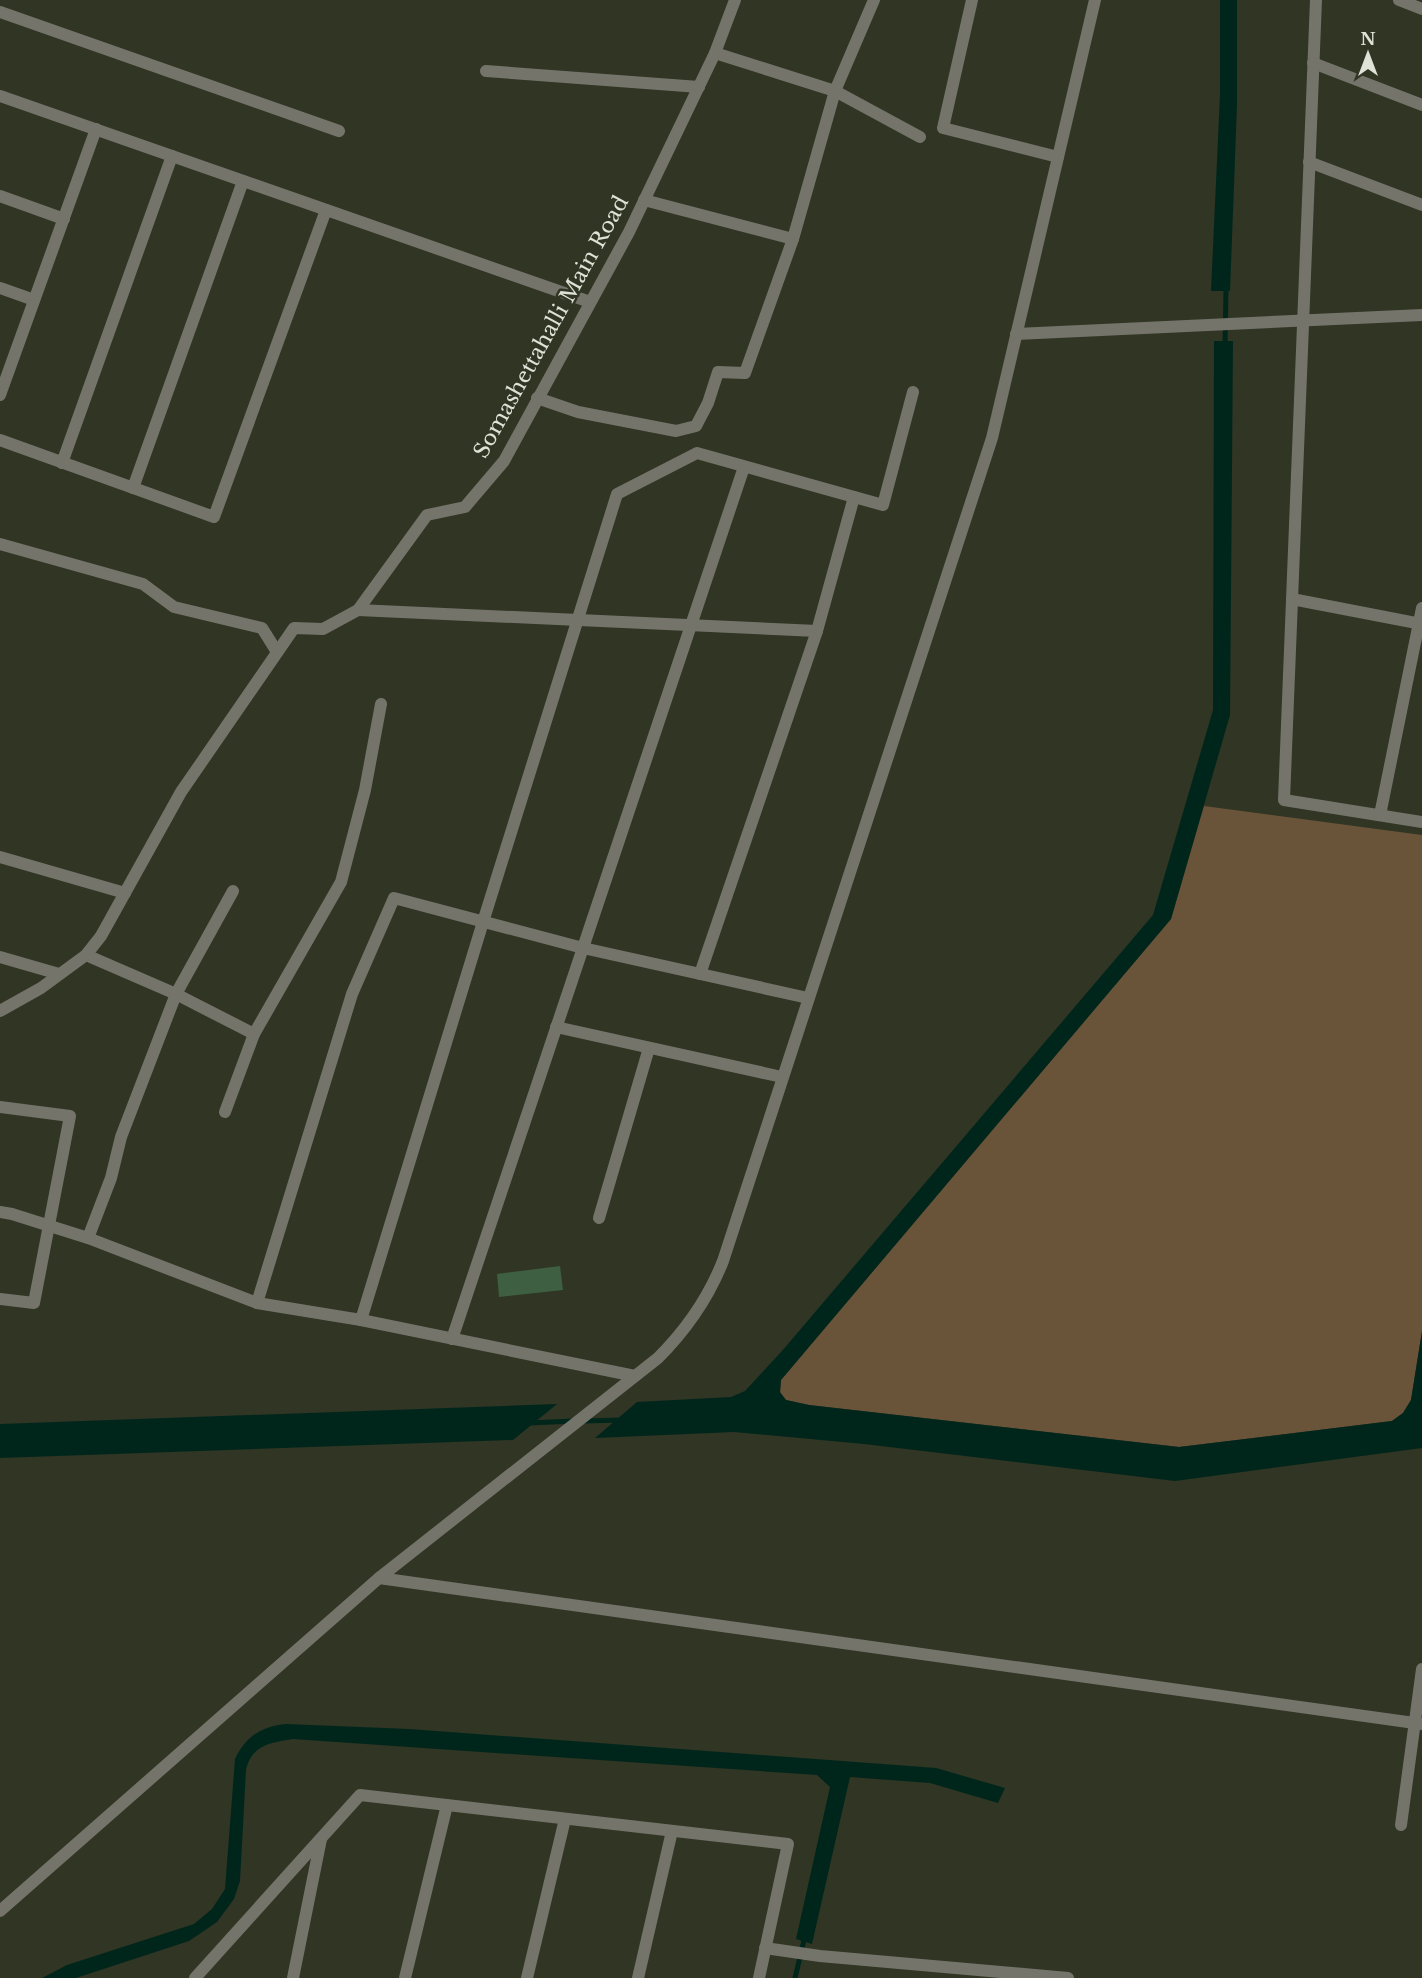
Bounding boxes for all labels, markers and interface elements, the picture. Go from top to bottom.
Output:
north arrow [1338,24,1398,84]
text: N [1360,29,1376,49]
street label: Somashettahalli Main Road [468,191,634,463]

